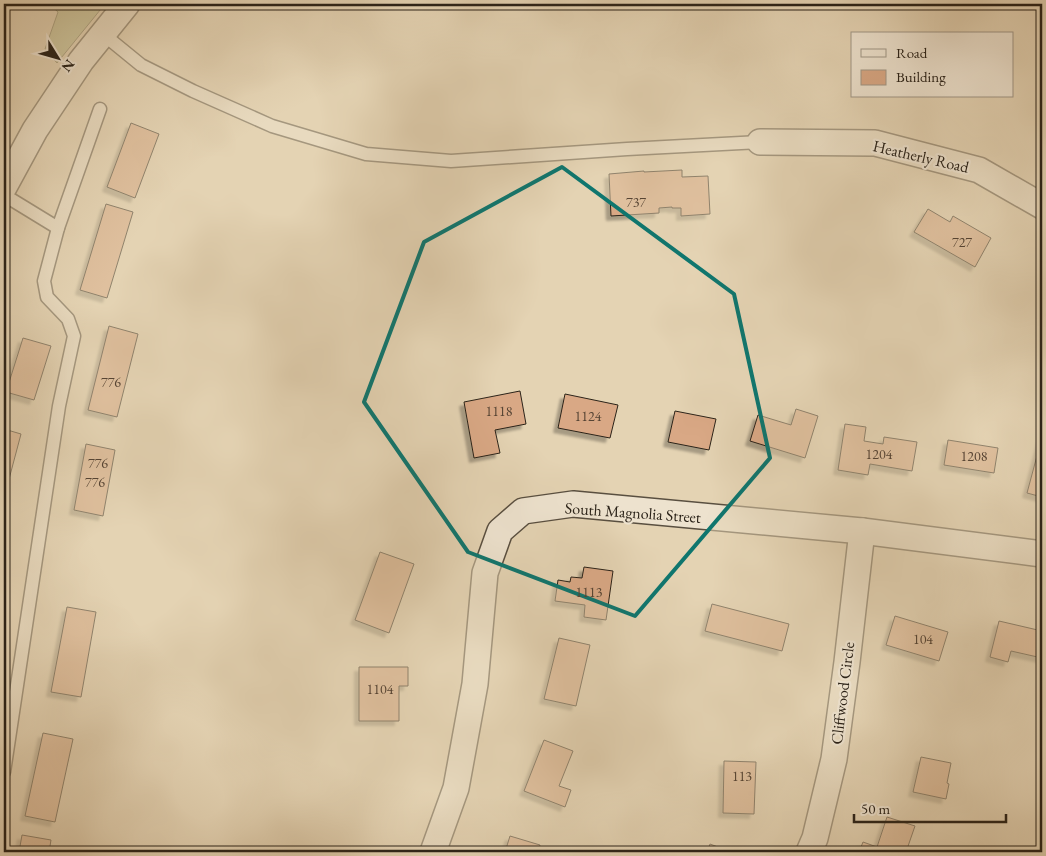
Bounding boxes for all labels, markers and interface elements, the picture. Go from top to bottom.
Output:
north arrow [32,32,82,82]
legend [851,32,1014,98]
text: Road [896,43,928,62]
text: N [57,56,79,76]
text: Building [896,67,946,86]
street label: Heatherly Road [871,135,972,178]
house number: 737 [626,193,646,211]
house number: 727 [952,233,972,251]
house number: 776 [101,373,121,391]
house number: 1118 [486,402,513,420]
house number: 1124 [575,407,602,425]
house number: 1204 [866,445,893,463]
house number: 1208 [961,447,988,465]
house number: 776 [88,454,108,472]
house number: 776 [85,473,105,491]
street label: South Magnolia Street [564,497,702,528]
house number: 1113 [576,583,603,601]
house number: 104 [913,630,933,648]
street label: Cliffwood Circle [826,641,859,746]
house number: 1104 [367,680,394,698]
house number: 113 [732,767,752,785]
scale bar [854,791,1006,823]
text: 50 m [861,799,890,818]

